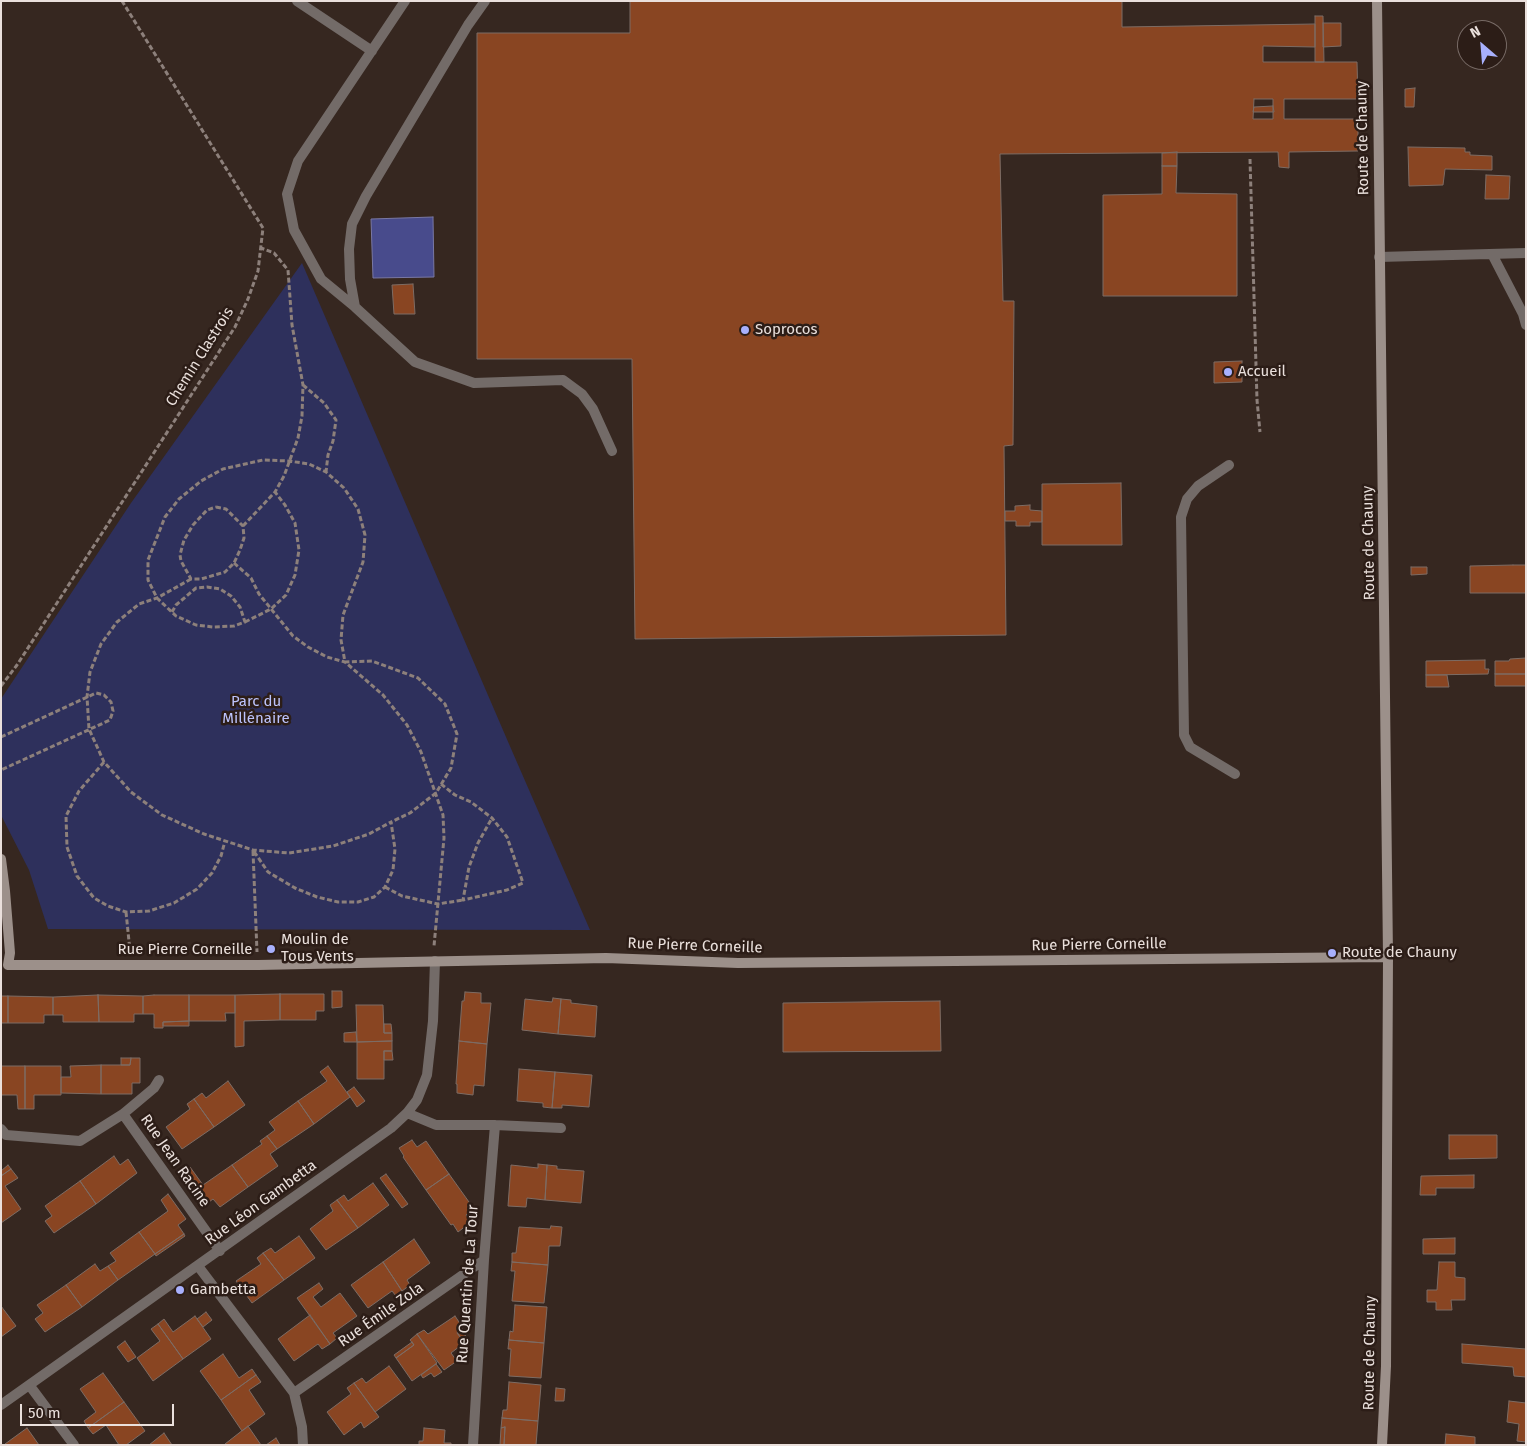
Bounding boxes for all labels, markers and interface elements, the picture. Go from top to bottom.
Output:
north arrow [1457,20,1507,70]
text: N [1467,22,1483,42]
street label: Route de Chauny [1353,80,1373,196]
street label: Chemin Clastrois [162,304,238,410]
place label: Soprocos [755,321,818,339]
marker: Soprocos [739,324,751,336]
place label: Accueil [1238,363,1286,381]
marker: Accueil [1222,366,1234,378]
street label: Route de Chauny [1359,485,1379,601]
park label: Parc du Millénaire [222,693,290,728]
place label: Moulin de Tous Vents [281,931,354,966]
street label: Rue Pierre Corneille [627,935,763,957]
street label: Rue Pierre Corneille [1031,935,1167,955]
street label: Rue Pierre Corneille [117,941,253,959]
marker: Moulin de Tous Vents [265,943,277,955]
place label: Route de Chauny [1342,944,1457,962]
marker: Route de Chauny [1326,947,1338,959]
street label: Rue Jean Racine [136,1111,214,1211]
street label: Rue Léon Gambetta [202,1157,320,1249]
street label: Rue Quentin de La Tour [453,1204,483,1364]
street label: Rue Émile Zola [335,1279,427,1351]
place label: Gambetta [190,1281,256,1299]
marker: Gambetta [174,1284,186,1296]
street label: Route de Chauny [1360,1295,1380,1411]
scale bar [22,1394,176,1426]
text: 50 m [28,1404,61,1422]

